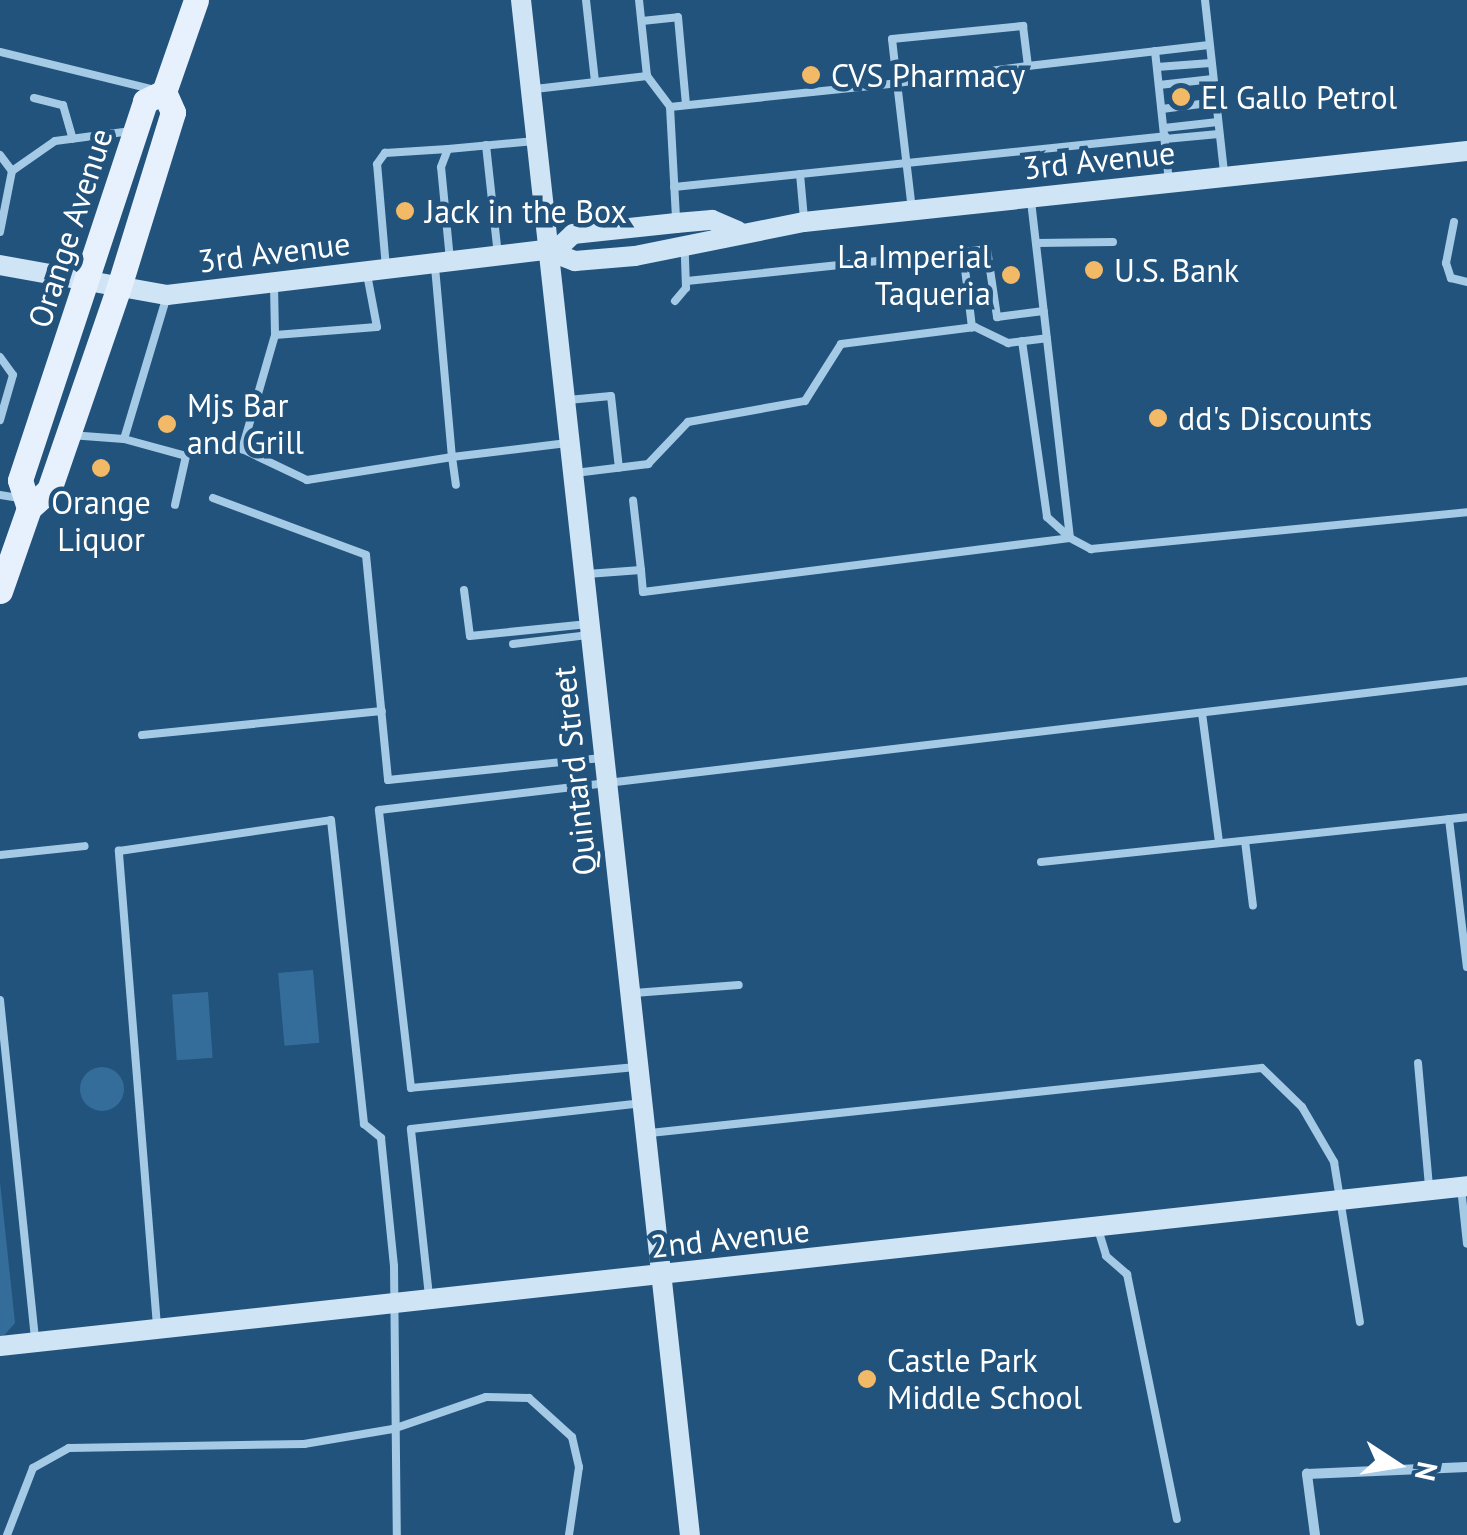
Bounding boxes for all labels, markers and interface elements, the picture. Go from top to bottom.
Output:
place label: CVS Pharmacy [831,56,1025,94]
marker: CVS Pharmacy [800,64,822,86]
place label: El Gallo Petrol [1201,78,1397,116]
marker: El Gallo Petrol [1170,86,1192,108]
street label: Orange Avenue [20,123,120,333]
street label: 3rd Avenue [1020,133,1178,187]
place label: Jack in the Box [425,192,628,230]
marker: Jack in the Box [394,200,416,222]
street label: 3rd Avenue [195,224,353,280]
place label: La Imperial Taqueria [837,238,991,313]
place label: U.S. Bank [1114,251,1241,289]
marker: U.S. Bank [1083,259,1105,281]
marker: La Imperial Taqueria [1000,264,1022,286]
place label: Mjs Bar and Grill [187,387,304,462]
place label: dd's Discounts [1178,399,1372,437]
marker: dd's Discounts [1147,407,1169,429]
marker: Mjs Bar and Grill [156,413,178,435]
marker: Orange Liquor [90,457,112,479]
place label: Orange Liquor [51,484,151,559]
street label: Quintard Street [544,664,604,878]
street label: 2nd Avenue [648,1211,812,1265]
place label: Castle Park Middle School [887,1342,1082,1417]
marker: Castle Park Middle School [856,1368,878,1390]
north arrow [1347,1415,1447,1515]
text: N [1407,1458,1447,1484]

